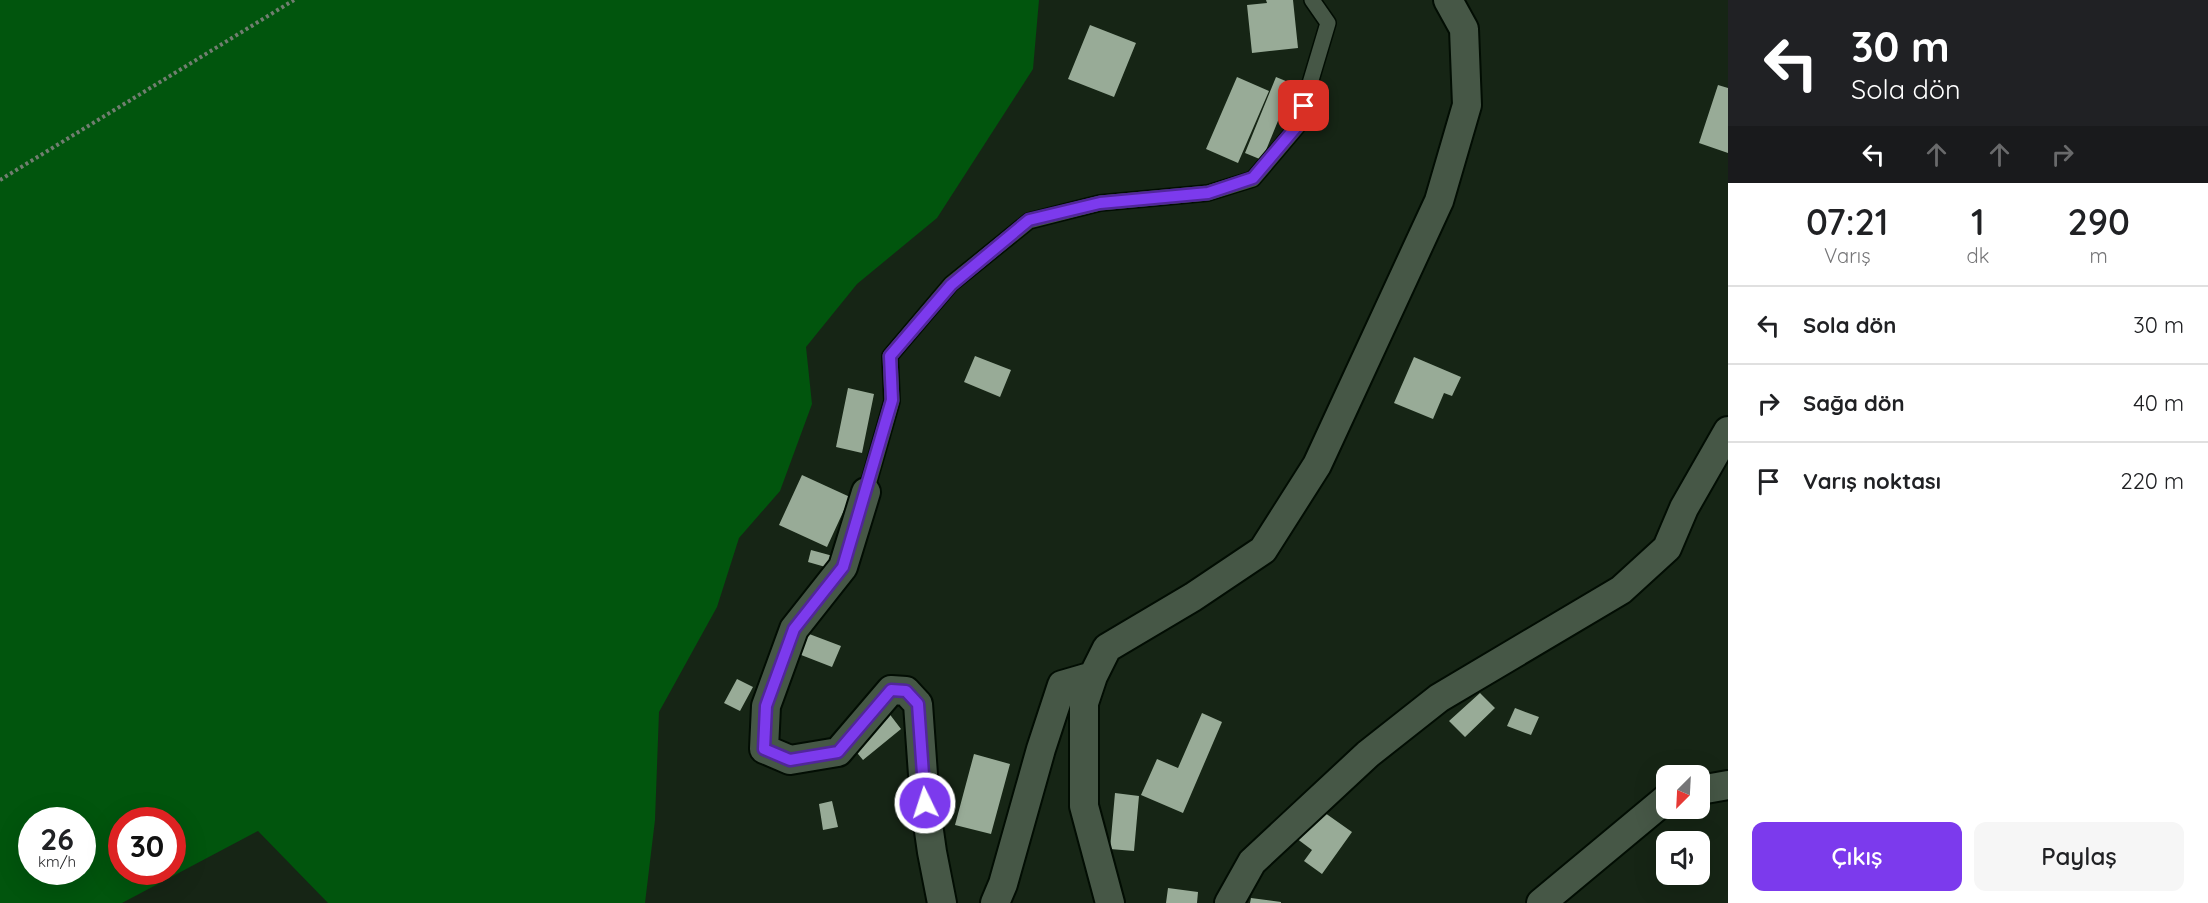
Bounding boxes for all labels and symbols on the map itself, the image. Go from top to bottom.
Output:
pin [1278,80,1329,131]
north arrow [1656,765,1710,819]
position arrow [893,771,957,835]
speed limit sign: 30 [108,807,186,885]

